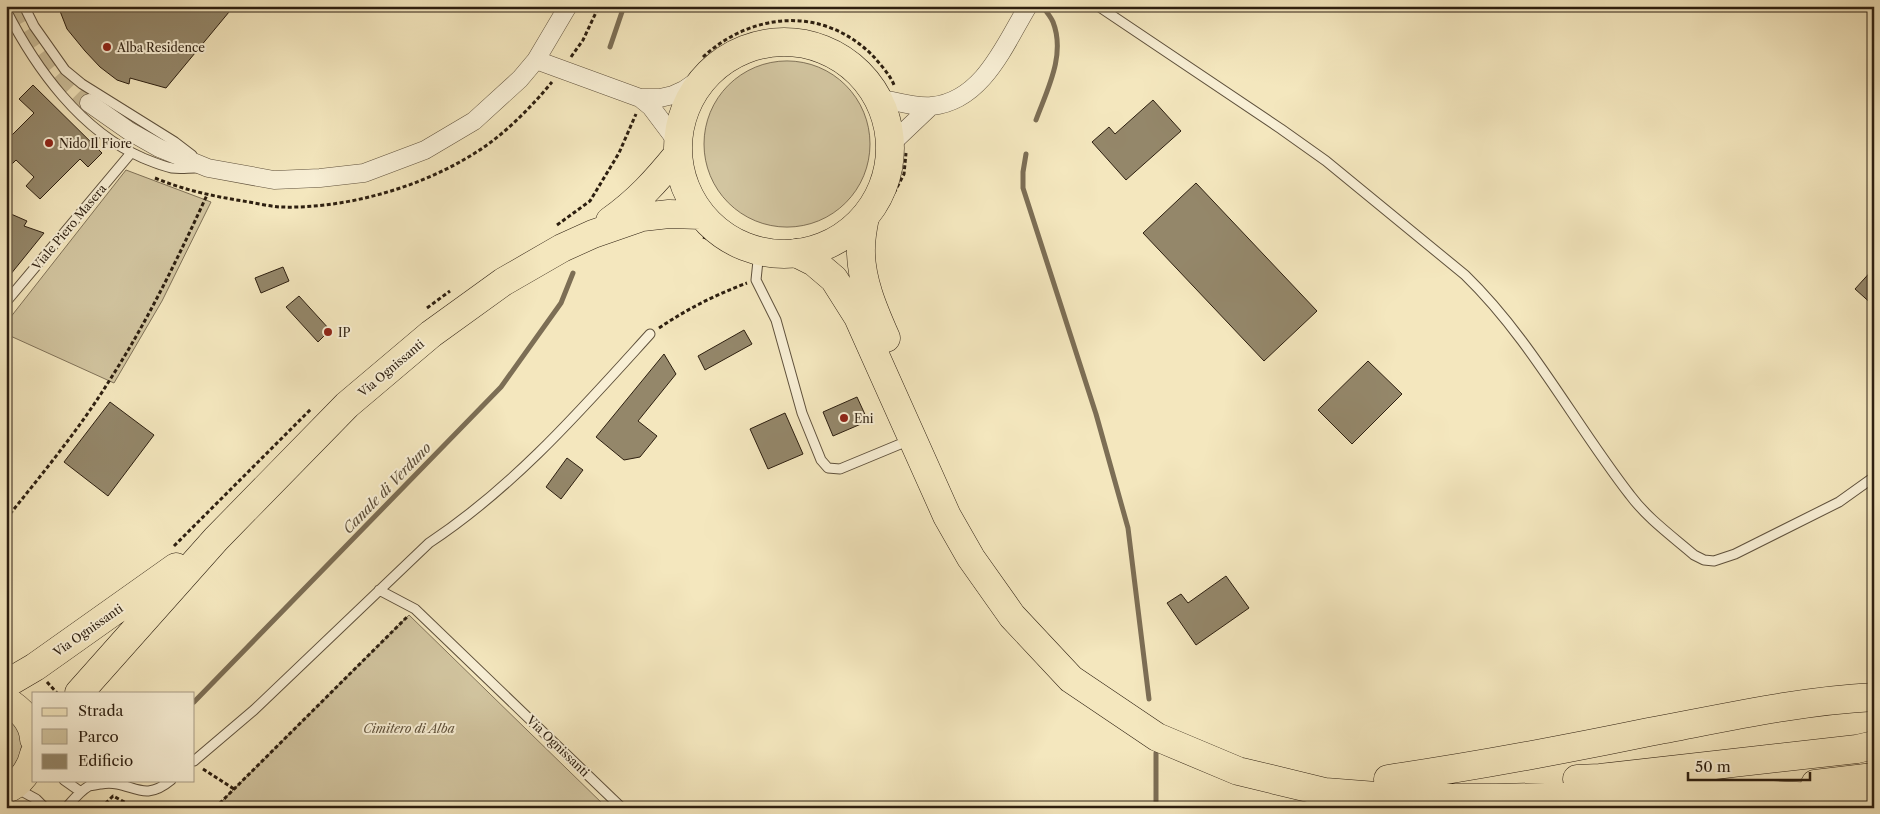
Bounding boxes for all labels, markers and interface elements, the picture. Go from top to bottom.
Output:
place label: Alba Residence [116,40,205,55]
marker: Alba Residence [101,41,113,53]
place label: Nido Il Fiore [59,136,132,151]
marker: Nido Il Fiore [43,137,55,149]
street label: Viale Piero Masera [28,180,110,274]
place label: IP [338,325,351,340]
marker: IP [322,326,334,338]
street label: Via Ognissanti [354,336,427,401]
place label: Eni [854,411,874,426]
marker: Eni [838,412,850,424]
water label: Canale di Verduno [339,438,435,537]
street label: Via Ognissanti [50,600,126,660]
legend [32,692,195,782]
text: Strada [78,701,124,720]
street label: Via Ognissanti [523,712,593,780]
park label: Cimitero di Alba [363,721,455,736]
text: Parco [78,727,119,746]
scale bar [1688,749,1810,781]
text: Edificio [78,751,133,770]
text: 50 m [1695,757,1731,776]

